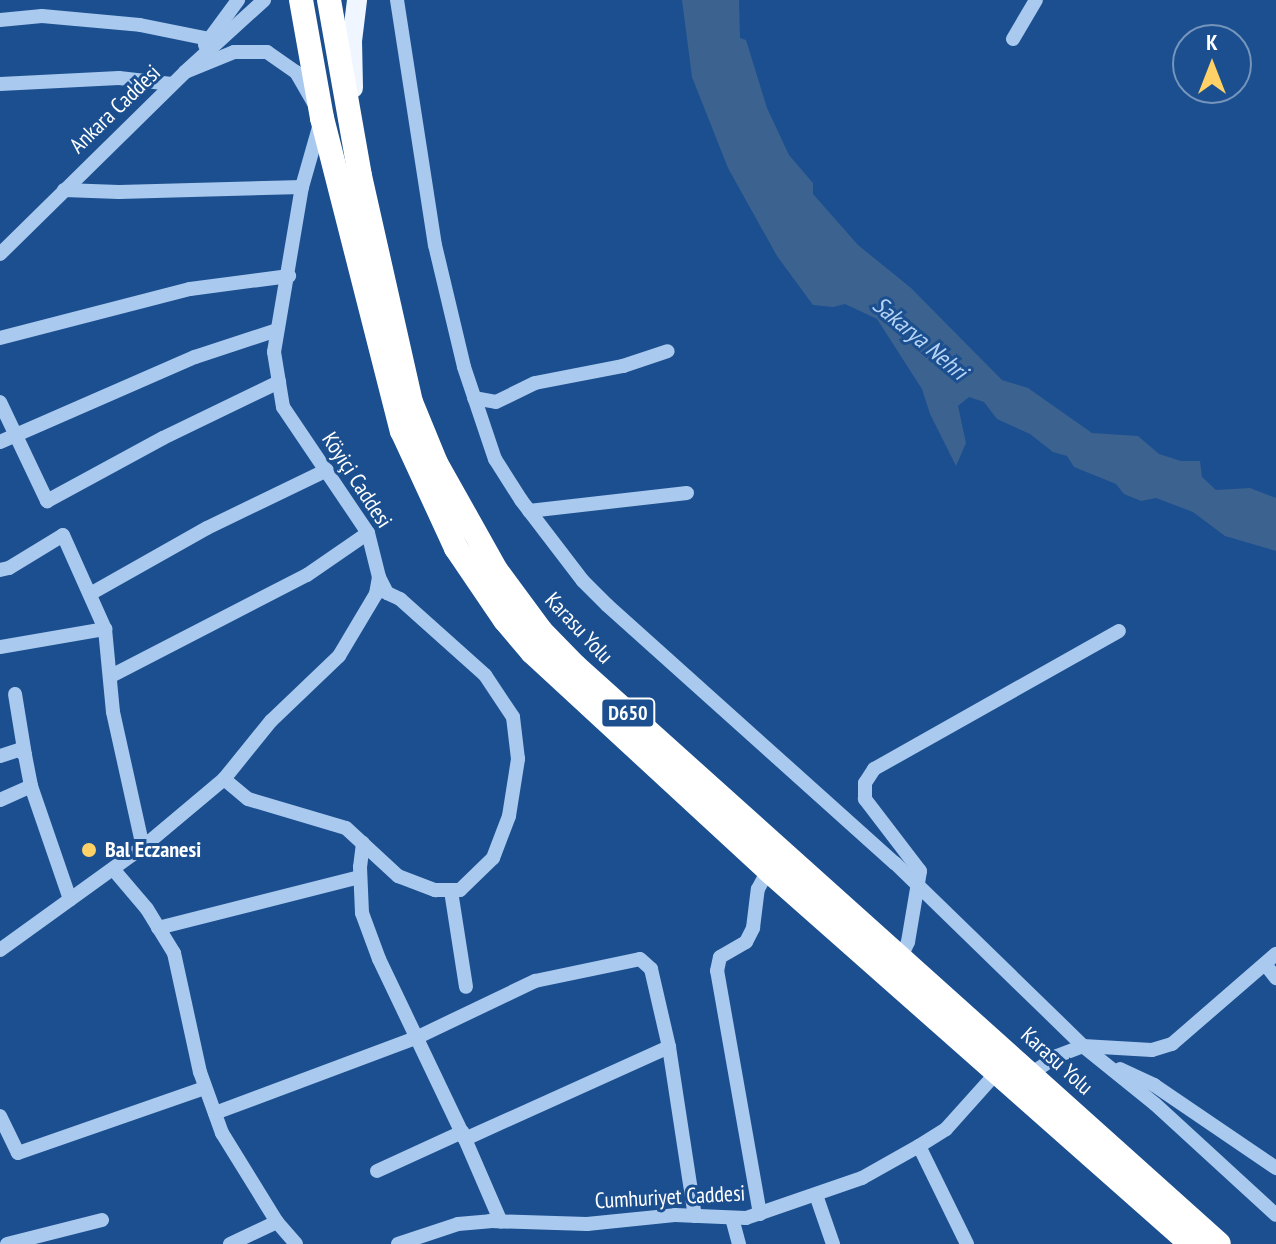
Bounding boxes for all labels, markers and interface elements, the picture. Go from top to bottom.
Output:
north arrow [1172,24,1252,104]
text: K [1206,28,1218,56]
street label: Ankara Caddesi [64,59,166,159]
water label: Sakarya Nehri [867,290,973,386]
street label: Köyiçi Caddesi [316,427,398,533]
street label: Karasu Yolu [539,587,619,669]
road number: D650 [600,697,656,729]
place label: Bal Eczanesi [105,837,201,863]
marker: Bal Eczanesi [80,841,98,859]
street label: Karasu Yolu [1015,1022,1099,1100]
street label: Cumhuriyet Caddesi [594,1180,746,1214]

